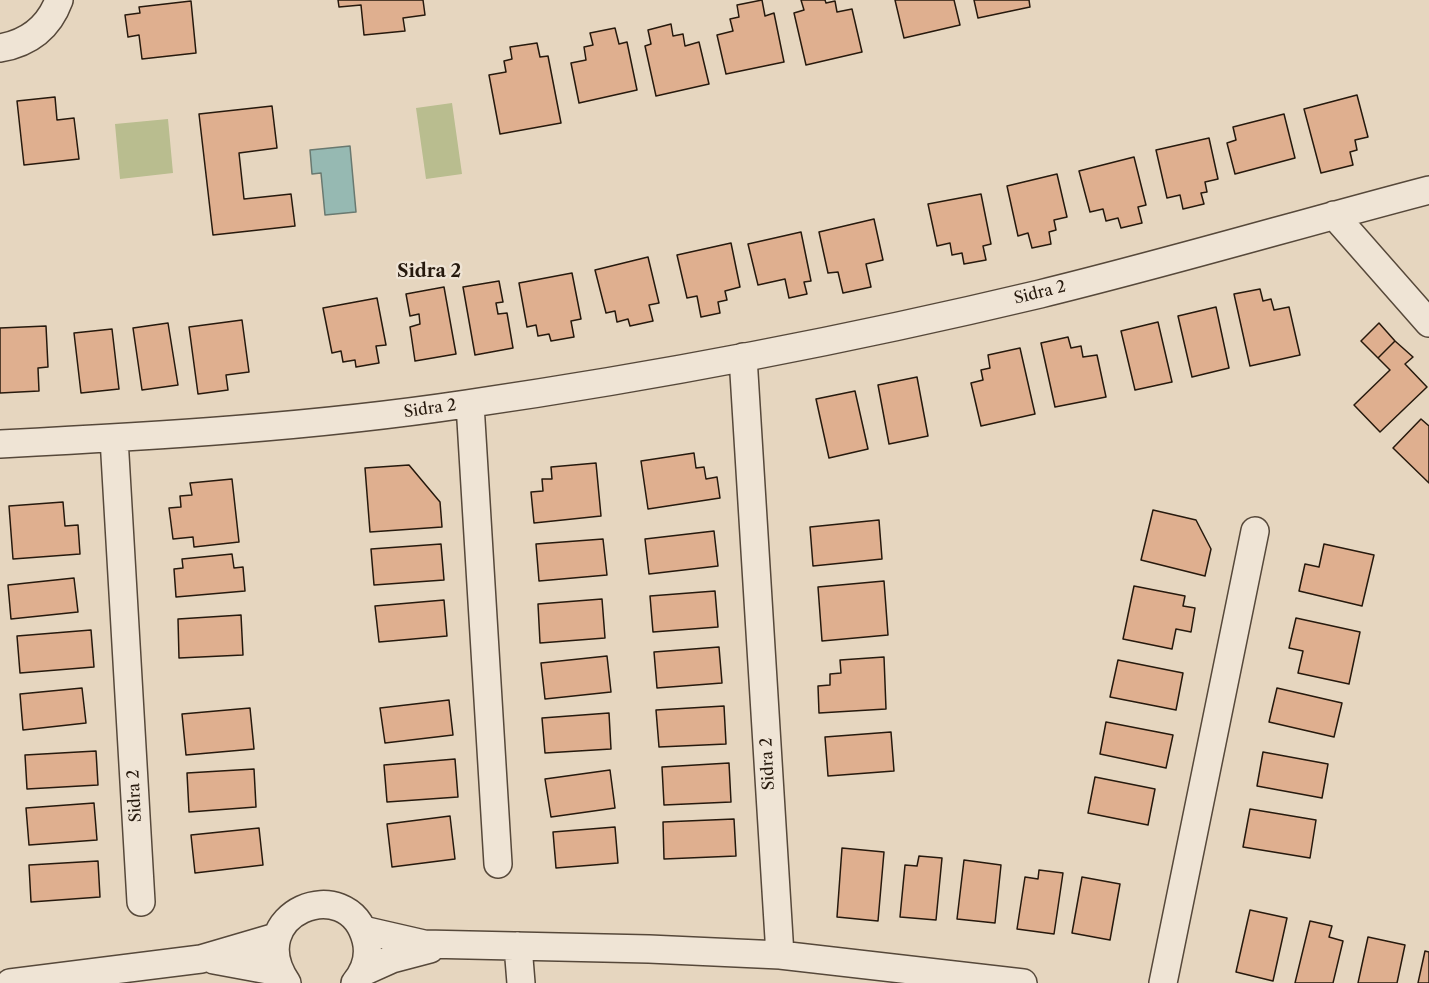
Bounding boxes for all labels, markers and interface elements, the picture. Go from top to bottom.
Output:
district label: Sidra 2 [397,261,461,283]
street label: Sidra 2 [1012,277,1068,309]
street label: Sidra 2 [403,396,457,422]
street label: Sidra 2 [757,737,779,791]
street label: Sidra 2 [124,769,146,823]

